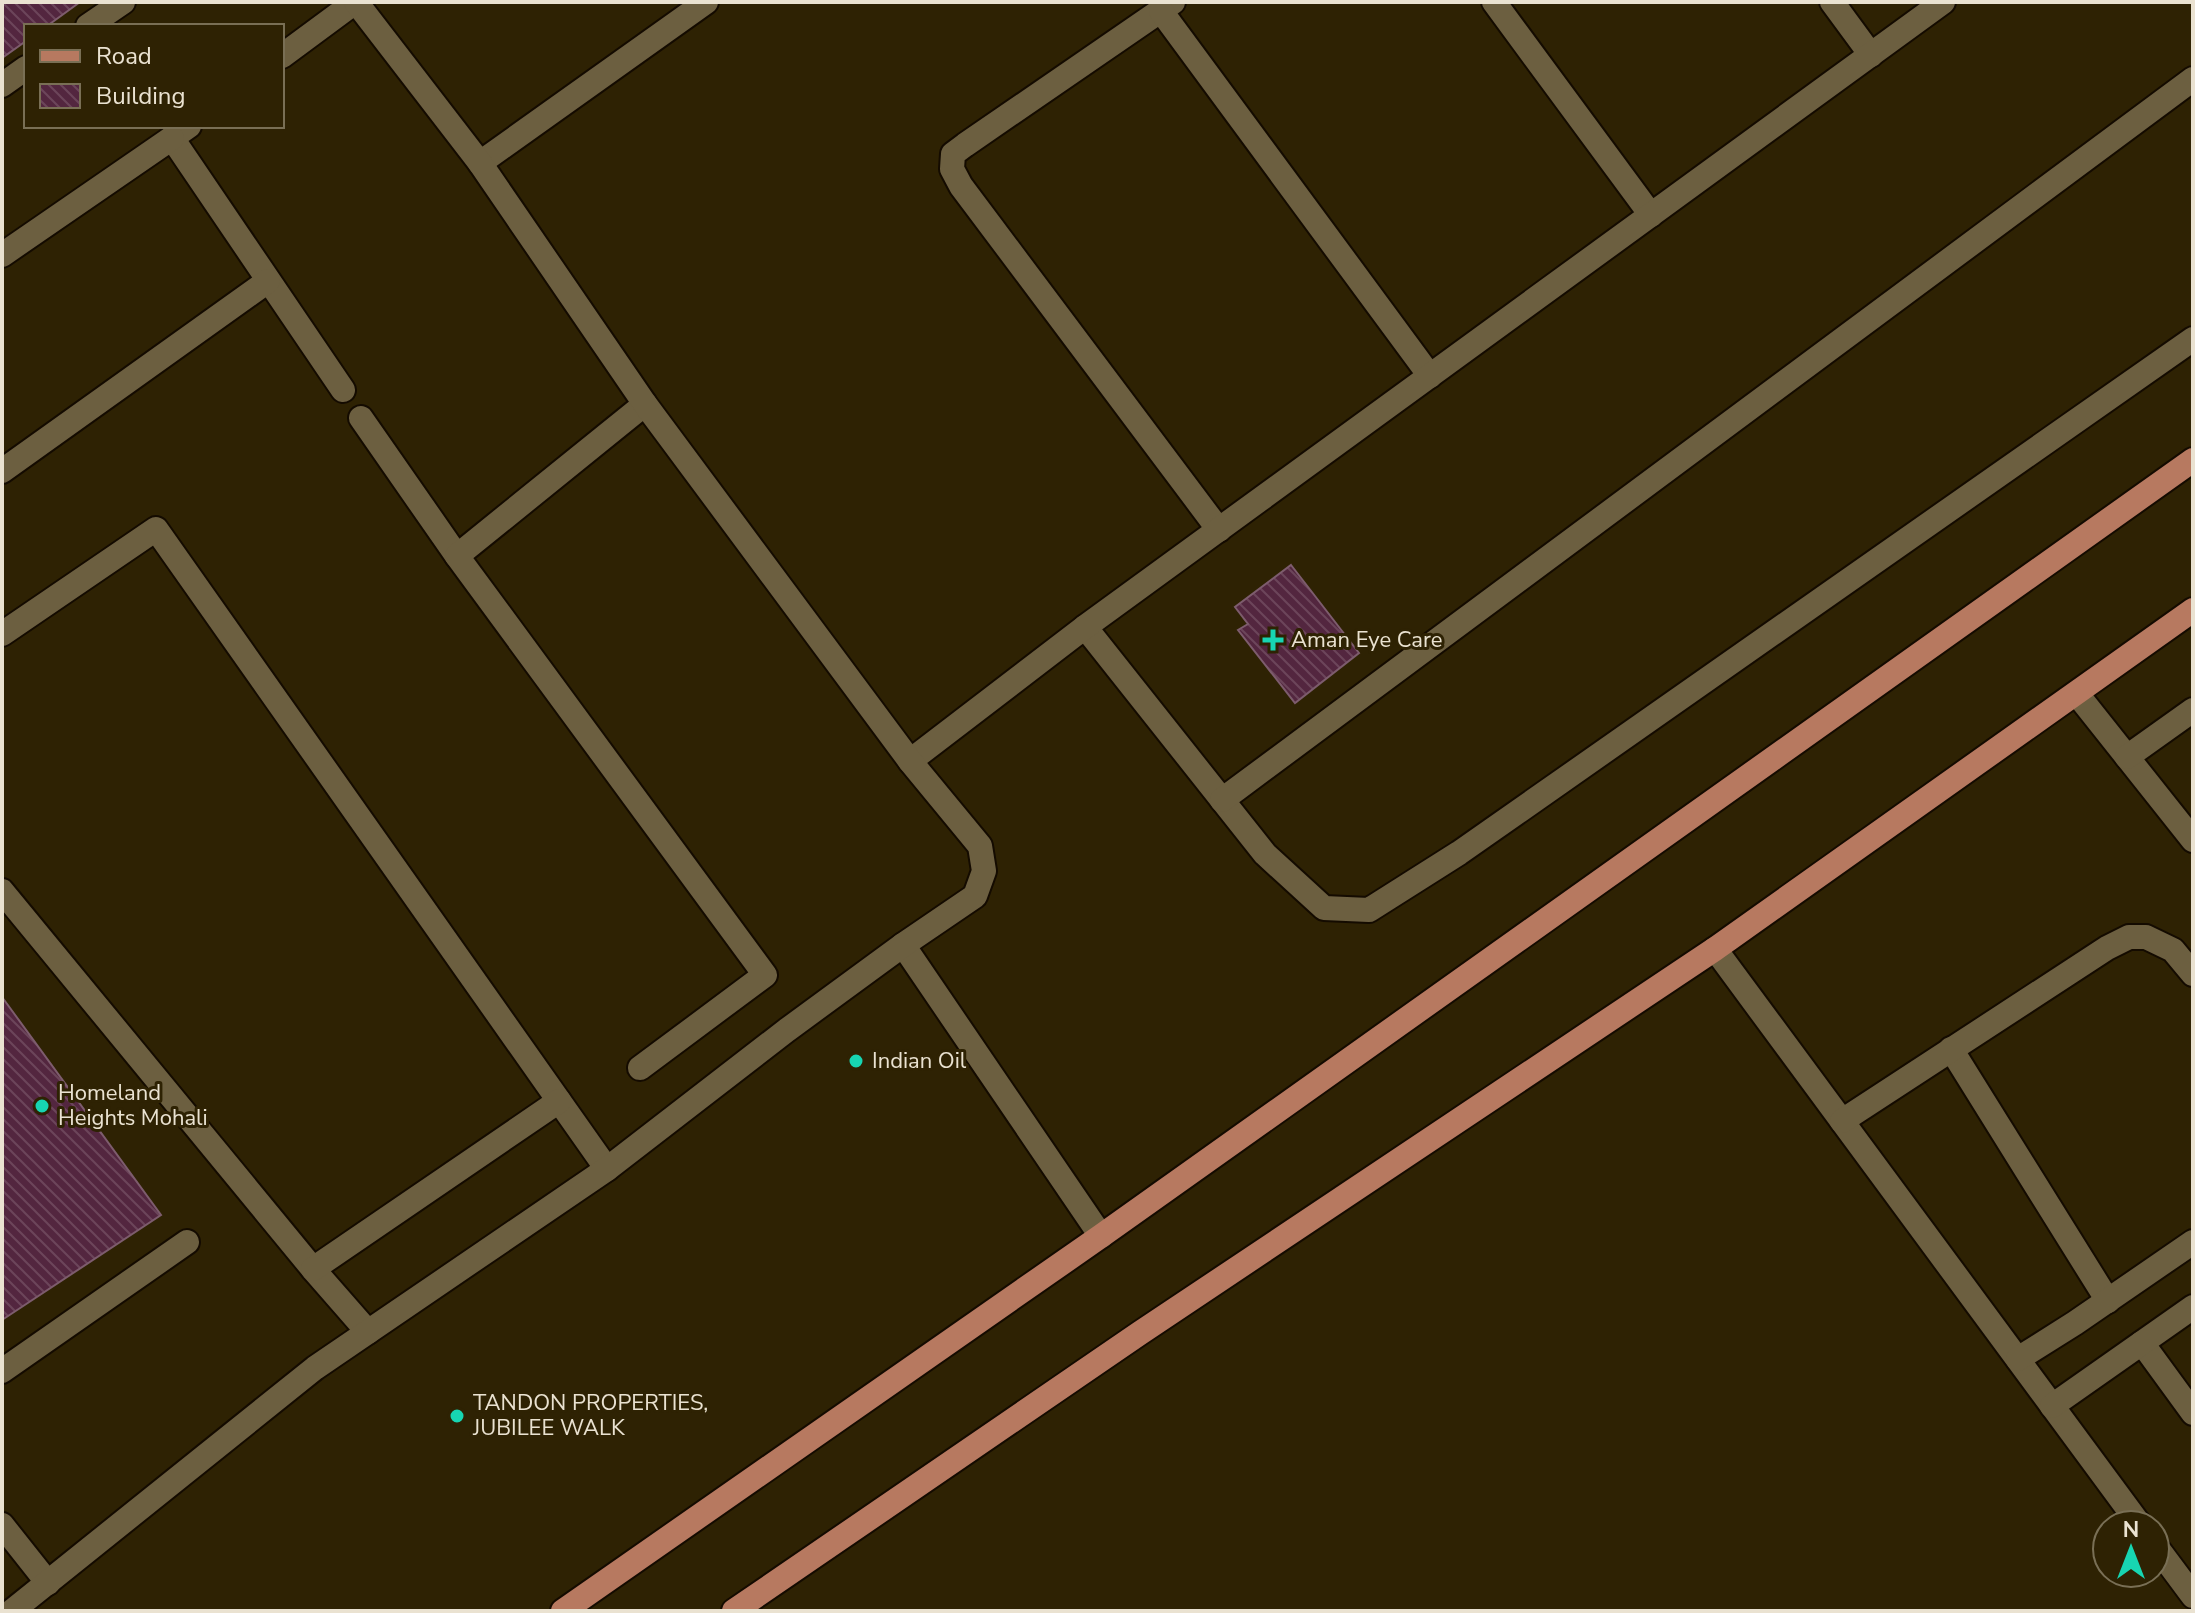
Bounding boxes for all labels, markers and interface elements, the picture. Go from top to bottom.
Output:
legend [24,24,284,128]
text: Road [96,40,152,72]
text: Building [96,80,186,112]
place label: Aman Eye Care [1291,625,1442,655]
marker: Aman Eye Care [1262,629,1284,651]
place label: Indian Oil [872,1046,967,1076]
marker: Indian Oil [847,1052,865,1070]
place label: Homeland Heights Mohali [58,1078,208,1133]
marker: Homeland Heights Mohali [33,1097,51,1115]
place label: TANDON PROPERTIES, JUBILEE WALK [472,1388,708,1443]
marker: TANDON PROPERTIES, JUBILEE WALK [448,1407,466,1425]
north arrow [2091,1509,2171,1589]
text: N [2123,1515,2139,1545]

